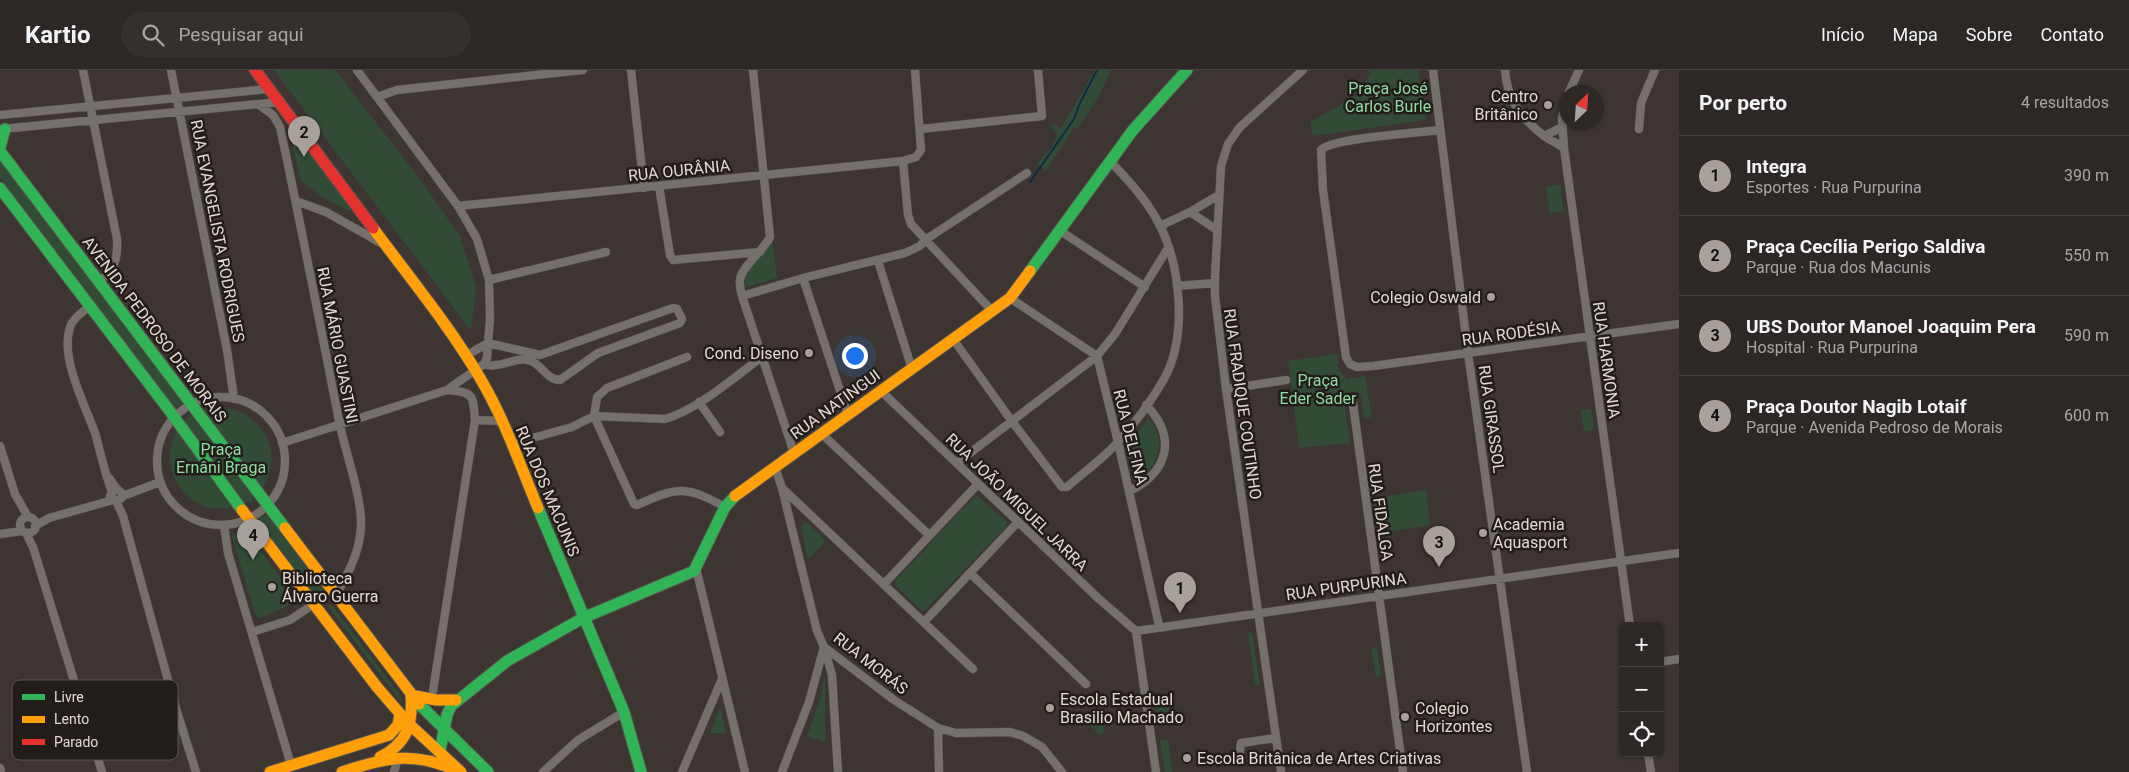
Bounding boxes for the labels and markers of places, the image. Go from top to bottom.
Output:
place label: Centro Britânico [1475,87,1538,124]
marker: Centro Britânico [1542,99,1554,111]
pin: 2 [288,116,320,157]
place label: Colegio Oswald [1370,288,1481,307]
marker: Colegio Oswald [1485,291,1497,303]
place label: Cond. Diseno [704,344,799,363]
marker: Cond. Diseno [803,347,815,359]
place label: Academia Aquasport [1493,515,1567,552]
pin: 4 [237,519,269,560]
pin: 3 [1423,526,1455,567]
marker: Academia Aquasport [1477,527,1489,539]
place label: Biblioteca Álvaro Guerra [282,569,378,606]
pin: 1 [1164,572,1196,613]
marker: Biblioteca Álvaro Guerra [266,581,278,593]
place label: Escola Estadual Brasilio Machado [1060,690,1184,727]
place label: Colegio Horizontes [1415,699,1493,736]
marker: Escola Estadual Brasilio Machado [1044,702,1056,714]
marker: Colegio Horizontes [1399,711,1411,723]
place label: Escola Britânica de Artes Criativas [1197,749,1441,768]
marker: Escola Britânica de Artes Criativas [1181,752,1193,764]

